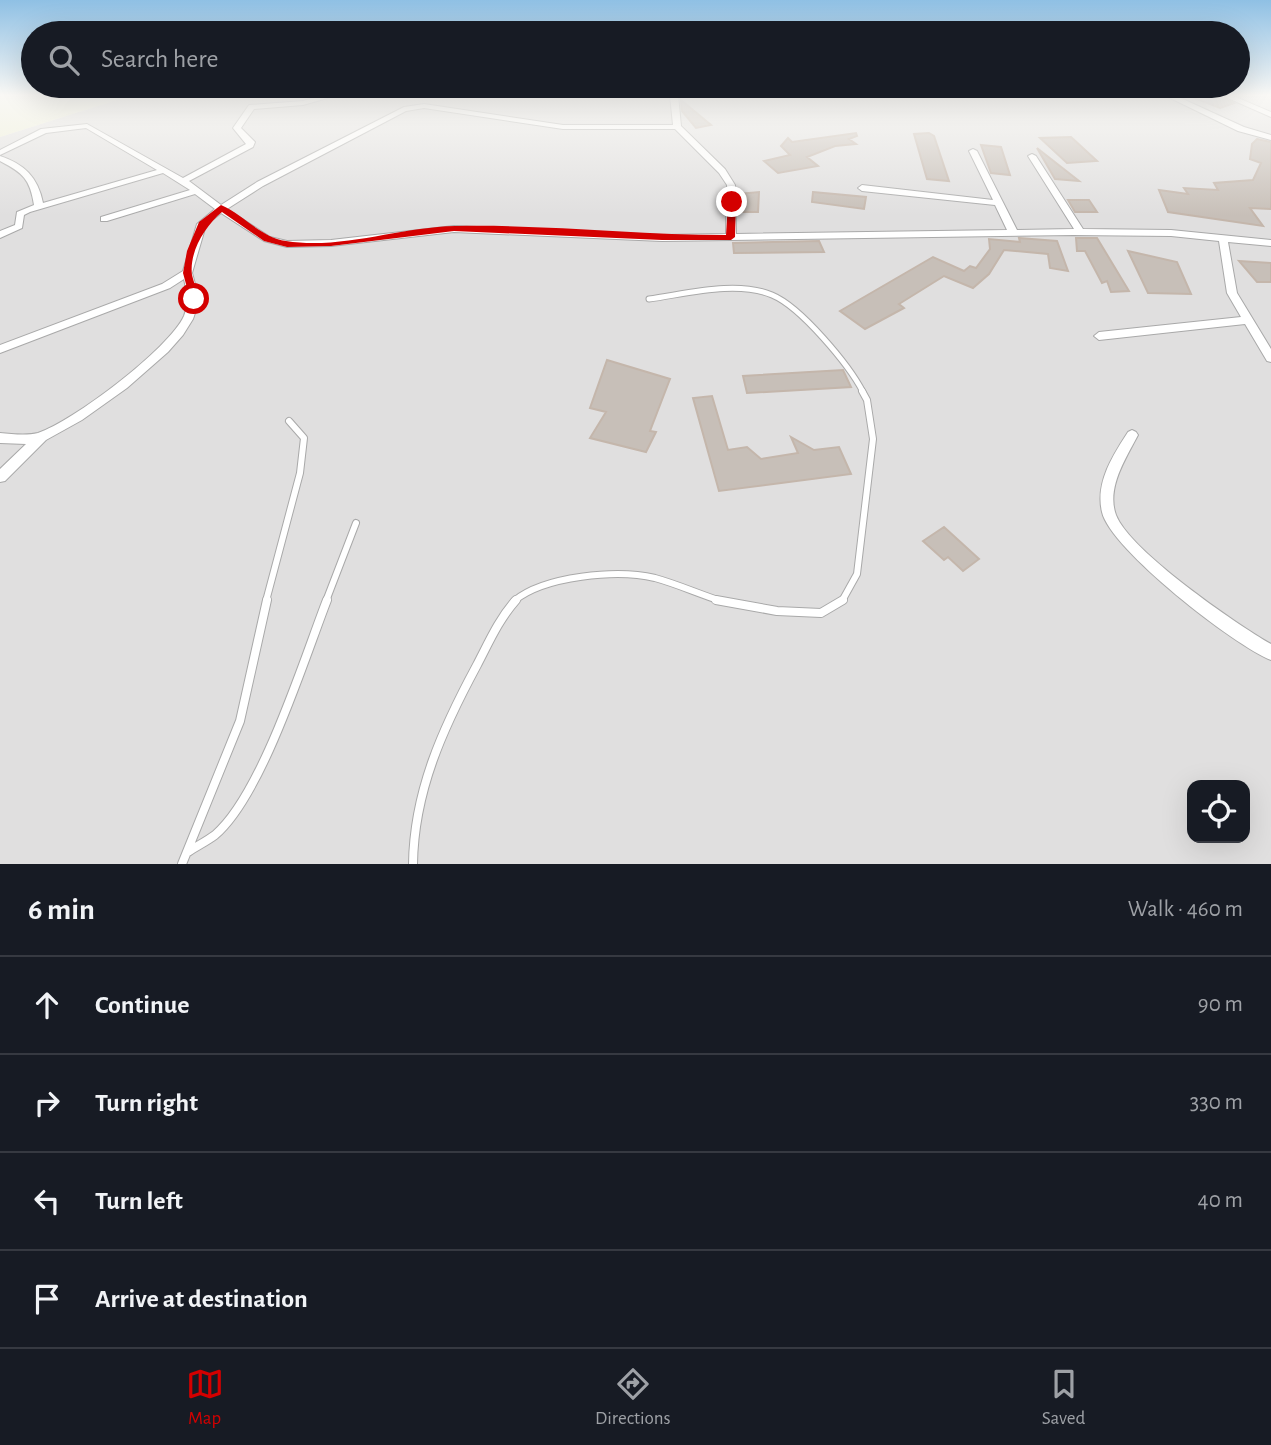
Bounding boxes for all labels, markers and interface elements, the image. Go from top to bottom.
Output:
search box [21,21,1250,98]
icon: search [45,41,83,79]
text: Search here [101,46,219,72]
route end [716,186,747,217]
route start [178,283,209,314]
map controls [1187,780,1250,843]
button: locate [1187,780,1250,843]
text: 6 min [28,895,95,925]
text: Walk · 460 m [1128,898,1243,921]
icon: ahead [28,986,66,1024]
text: Continue [95,992,190,1018]
text: 90 m [1198,993,1243,1016]
icon: right [28,1084,66,1122]
text: Turn right [95,1090,198,1116]
text: 330 m [1190,1091,1243,1114]
icon: left [28,1182,66,1220]
text: Turn left [95,1188,183,1214]
text: 40 m [1198,1189,1243,1212]
icon: arrive [28,1280,66,1318]
text: Arrive at destination [95,1286,308,1312]
tab: Map [186,1365,224,1430]
tab: Directions [595,1365,671,1430]
tab: Saved [1042,1365,1085,1430]

